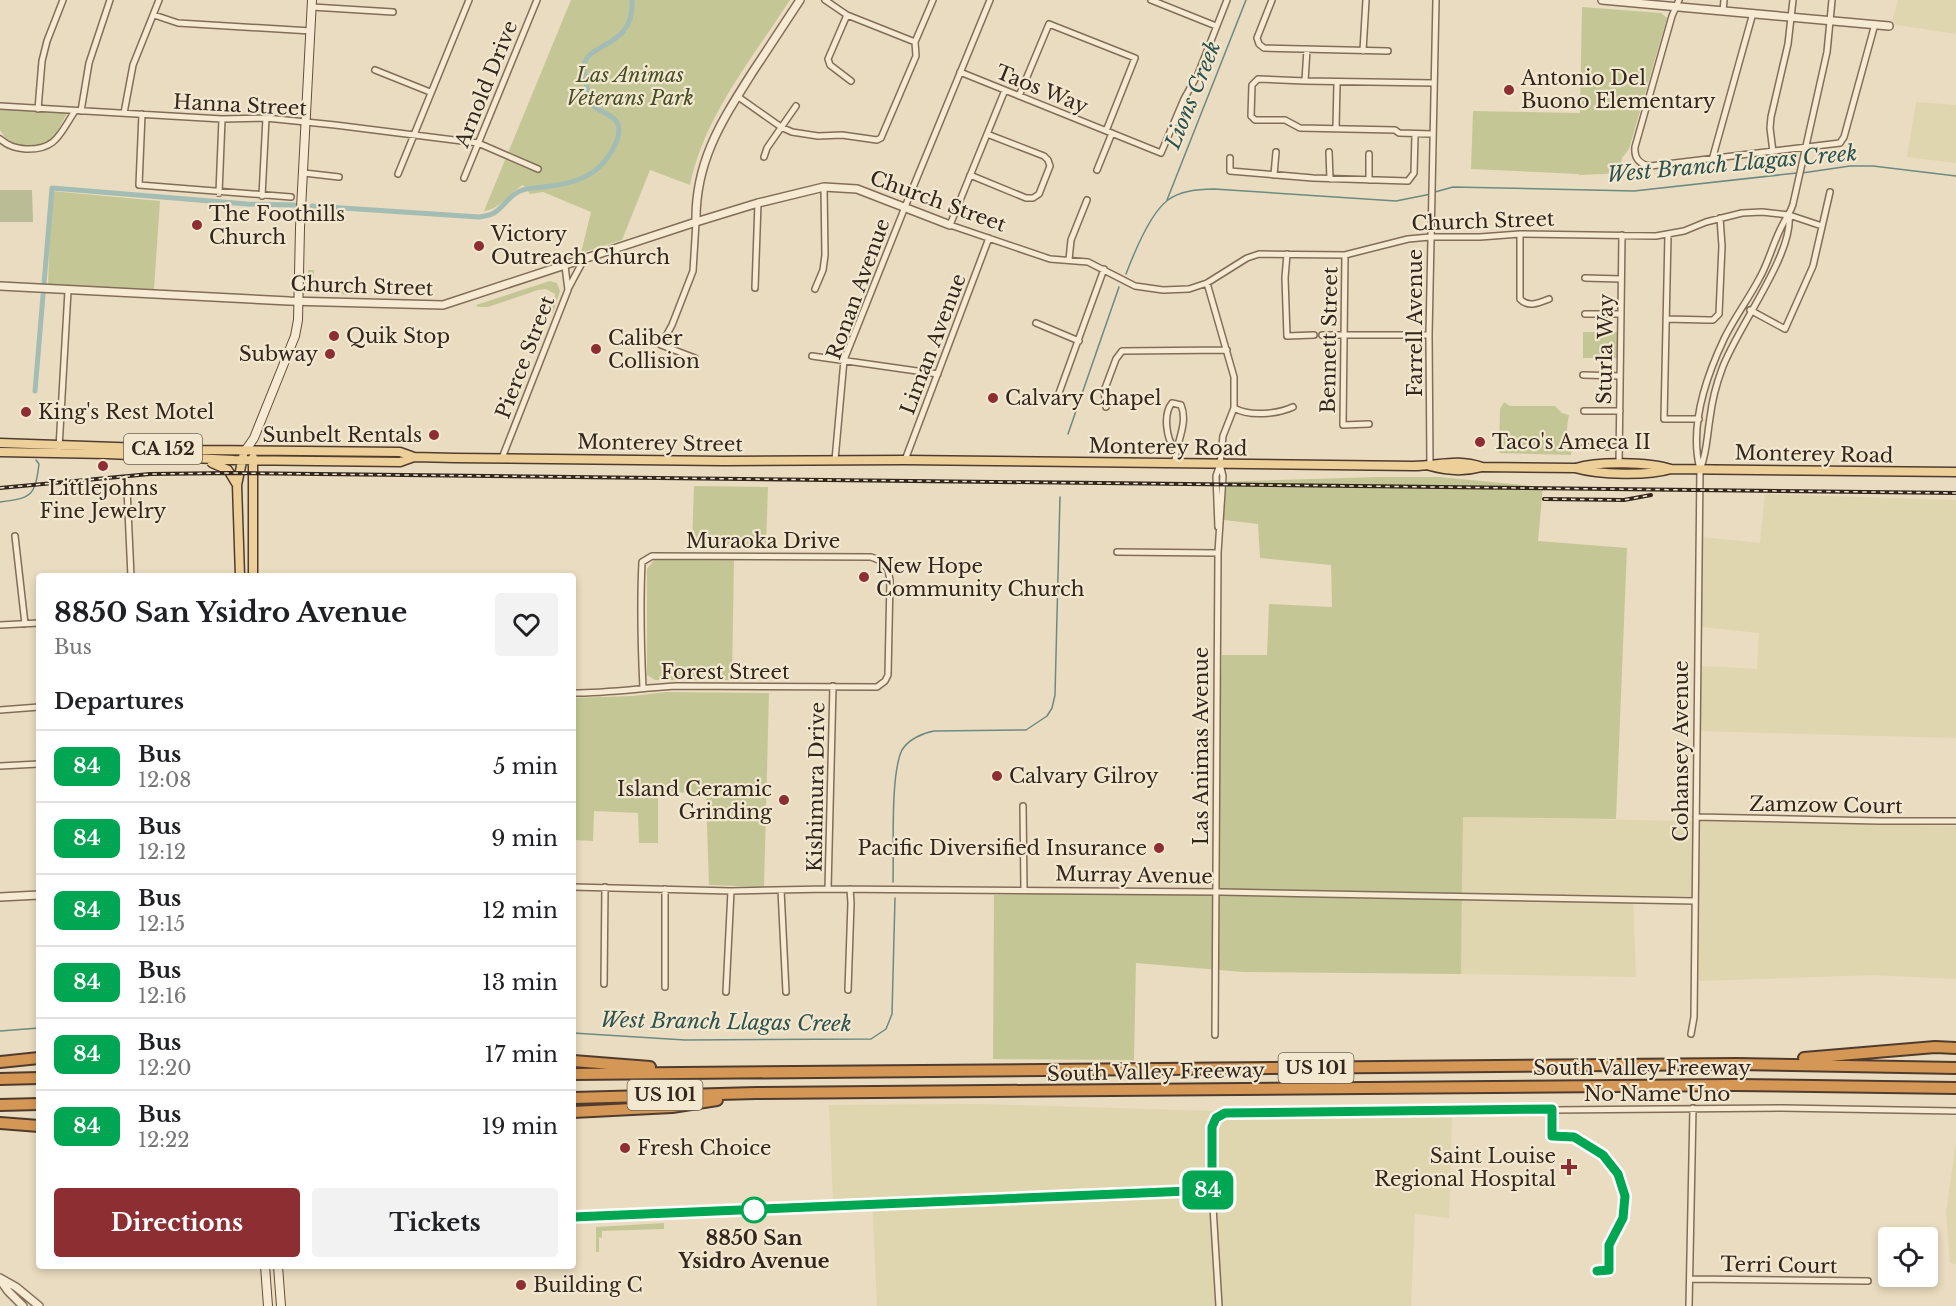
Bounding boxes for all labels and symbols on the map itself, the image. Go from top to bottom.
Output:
street label: Arnold Drive [449,17,522,152]
water label: Lions Creek [1159,37,1226,154]
street label: Taos Way [992,60,1092,118]
park label: Las Animas Veterans Park [566,63,694,110]
place label: Antonio Del Buono Elementary [1520,66,1716,113]
marker: Antonio Del Buono Elementary [1502,83,1516,97]
street label: Hanna Street [173,90,308,121]
water label: West Branch Llagas Creek [1606,140,1858,188]
street label: Church Street [867,165,1010,237]
place label: The Foothills Church [209,202,345,249]
street label: Church Street [1411,206,1555,235]
street label: Ronan Avenue [821,215,895,363]
marker: The Foothills Church [190,218,204,232]
place label: Victory Outreach Church [490,222,670,269]
marker: Victory Outreach Church [472,239,486,253]
street label: Farrell Avenue [1403,249,1427,397]
street label: Bennett Street [1316,266,1342,414]
street label: Liman Avenue [895,270,971,418]
street label: Church Street [290,272,434,301]
street label: Pierce Street [491,292,560,422]
street label: Sturla Way [1592,293,1618,405]
place label: Quik Stop [346,324,450,348]
place label: Caliber Collision [608,326,700,373]
marker: Quik Stop [327,329,341,343]
place label: Subway [239,342,318,366]
marker: Caliber Collision [589,342,603,356]
marker: Subway [323,347,337,361]
place label: Calvary Chapel [1005,386,1161,410]
marker: Calvary Chapel [986,391,1000,405]
place label: King's Rest Motel [38,400,214,424]
marker: King's Rest Motel [19,405,33,419]
place label: Sunbelt Rentals [263,423,422,447]
marker: Sunbelt Rentals [427,428,441,442]
street label: Monterey Street [577,430,744,456]
place label: Taco's Ameca II [1492,430,1651,454]
road number: CA 152 [124,434,202,464]
street label: Monterey Road [1088,434,1248,460]
marker: Taco's Ameca II [1473,435,1487,449]
street label: Monterey Road [1734,441,1894,467]
marker: Littlejohns Fine Jewelry [96,459,110,473]
place label: Littlejohns Fine Jewelry [40,476,167,523]
street label: Muraoka Drive [686,529,840,553]
place label: New Hope Community Church [876,554,1085,601]
marker: New Hope Community Church [857,570,871,584]
street label: Las Animas Avenue [1189,647,1213,845]
street label: Forest Street [661,660,790,684]
street label: Cohansey Avenue [1669,660,1693,842]
street label: Kishimura Drive [803,702,829,872]
place label: Calvary Gilroy [1009,764,1159,788]
marker: Calvary Gilroy [990,769,1004,783]
place label: Island Ceramic Grinding [617,777,773,824]
street label: Zamzow Court [1749,792,1903,818]
marker: Island Ceramic Grinding [777,793,791,807]
place label: Pacific Diversified Insurance [857,836,1147,860]
marker: Pacific Diversified Insurance [1152,841,1166,855]
street label: Murray Avenue [1055,862,1213,888]
water label: West Branch Llagas Creek [600,1007,852,1037]
road number: US 101 [1278,1053,1354,1083]
street label: South Valley Freeway [1533,1056,1751,1080]
street label: South Valley Freeway [1047,1058,1265,1086]
road number: US 101 [628,1080,702,1110]
street label: No Name Uno [1584,1082,1730,1106]
place label: Fresh Choice [637,1136,771,1160]
marker: Fresh Choice [618,1141,632,1155]
place label: Saint Louise Regional Hospital [1374,1144,1556,1191]
marker: Saint Louise Regional Hospital [1560,1158,1578,1176]
line badge: 84 [1181,1170,1235,1210]
marker: 8850 San Ysidro Avenue [741,1197,767,1223]
place label: 8850 San Ysidro Avenue [678,1226,829,1273]
street label: Terri Court [1720,1252,1838,1278]
place label: Building C [533,1273,643,1297]
marker: Building C [514,1278,528,1292]

